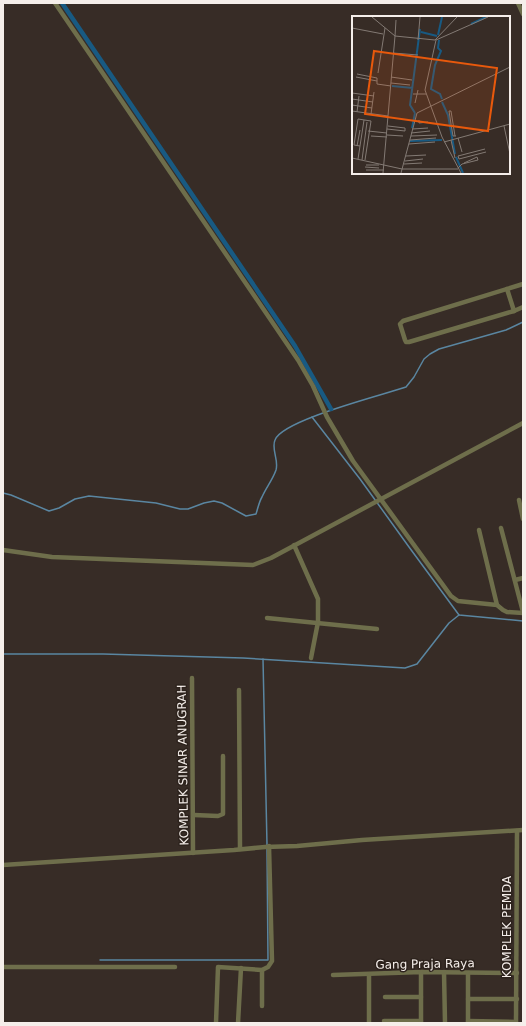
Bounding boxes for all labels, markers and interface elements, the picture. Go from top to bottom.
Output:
inset map [352,16,510,174]
street label: KOMPLEK SINAR ANUGRAH [175,684,191,846]
street label: KOMPLEK PEMDA [500,875,514,978]
street label: Gang Praja Raya [375,956,475,972]

